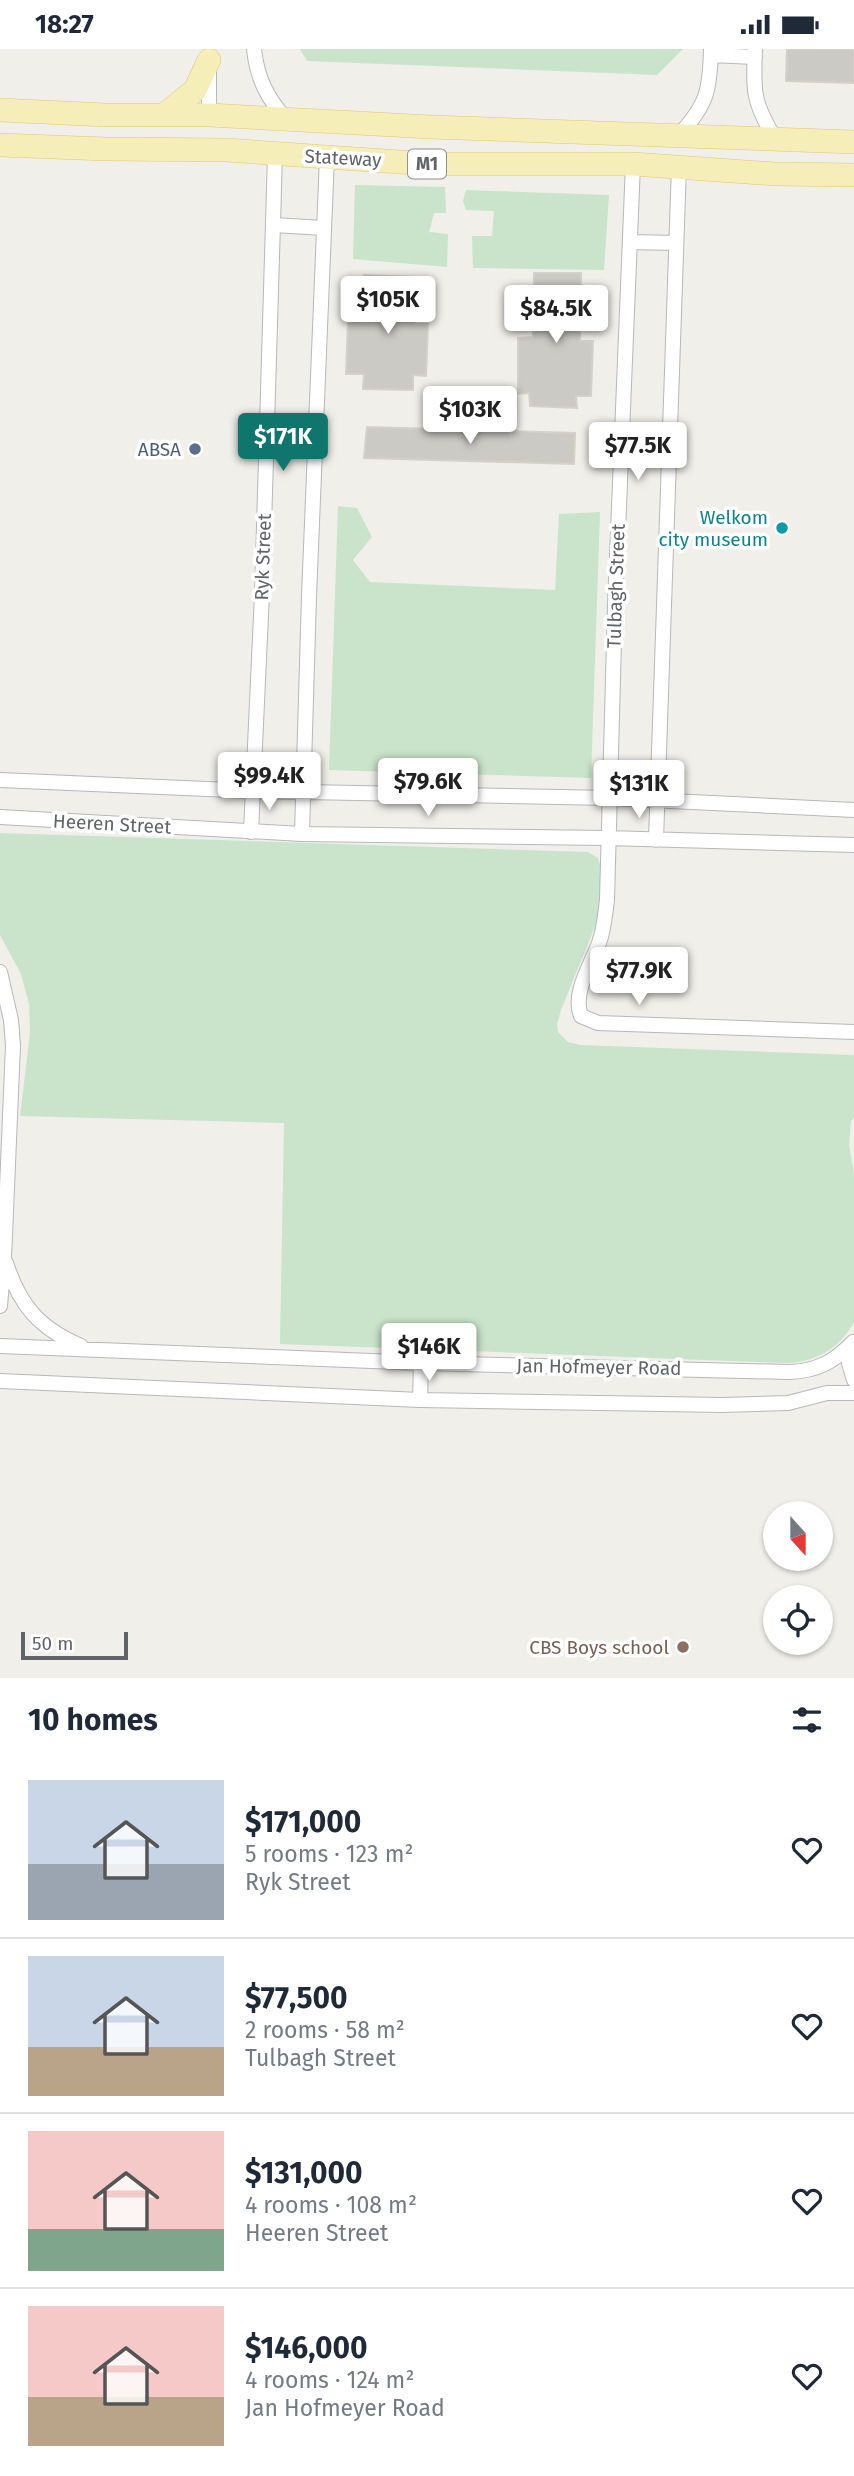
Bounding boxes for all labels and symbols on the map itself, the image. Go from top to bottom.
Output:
street label: Stateway [304,144,383,172]
road number: M1 [408,149,446,179]
pin: $105K [339,277,437,336]
pin: $84.5K [499,285,613,345]
pin: $103K [421,387,519,446]
pin: $171K [234,413,332,473]
pin: $77.5K [581,423,695,482]
place label: ABSA [138,438,181,461]
marker: ABSA [187,441,203,457]
place label: Welkom city museum [659,506,768,551]
street label: Ryk Street [250,513,276,601]
marker: Welkom city museum [774,520,790,536]
street label: Tulbagh Street [602,523,630,649]
pin: $99.4K [212,753,326,812]
pin: $79.6K [371,759,485,818]
pin: $131K [590,761,688,820]
street label: Heeren Street [52,809,172,839]
pin: $77.9K [582,947,696,1007]
pin: $146K [380,1323,478,1383]
street label: Jan Hofmeyer Road [516,1354,682,1380]
north arrow [763,1501,833,1571]
scale bar [21,1629,128,1661]
place label: CBS Boys school [529,1636,669,1659]
marker: CBS Boys school [675,1639,691,1655]

